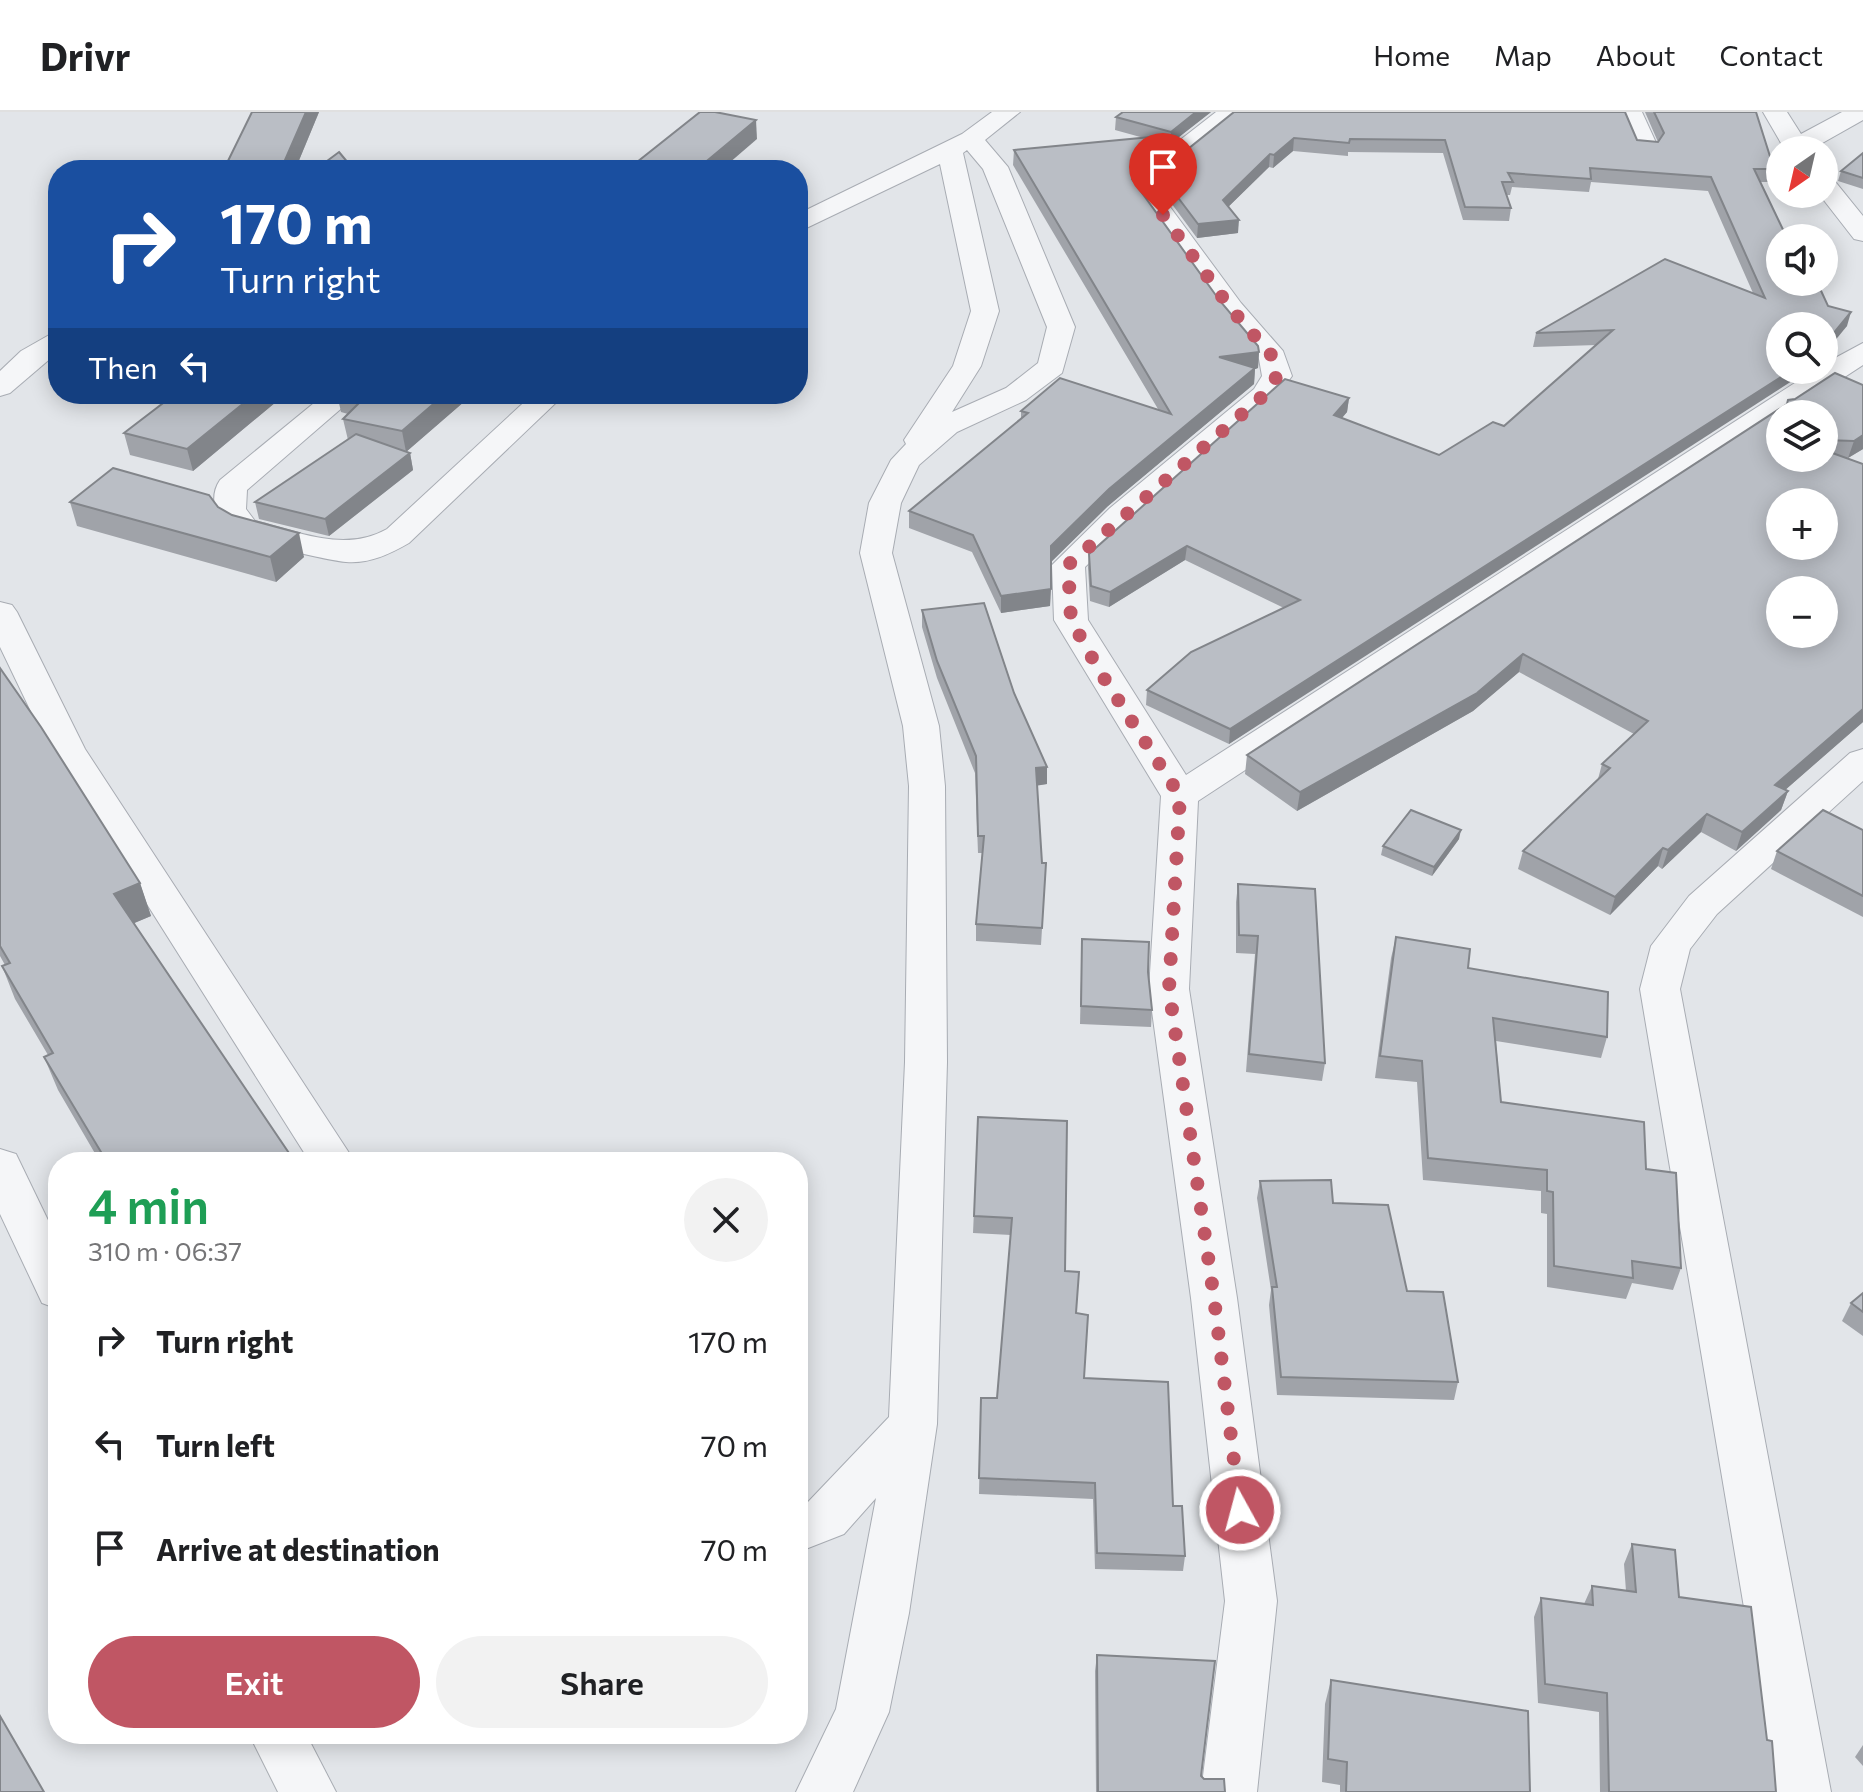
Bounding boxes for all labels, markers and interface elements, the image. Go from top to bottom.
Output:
text: Drivr [40,32,130,79]
text: Home [1373,38,1450,72]
text: Map [1494,38,1552,72]
text: About [1596,38,1676,72]
text: Contact [1720,38,1823,72]
pin [1129,133,1197,215]
north arrow [1766,136,1838,208]
map controls [1766,136,1838,648]
icon: arrive [1141,145,1185,189]
text: 170 m [220,187,373,256]
icon: right [88,192,192,296]
button: sound [1766,224,1838,296]
text: Turn right [220,256,381,300]
button: search [1766,312,1838,384]
icon: left [173,344,217,388]
text: Then [88,348,157,385]
button: layers [1766,400,1838,472]
button: + [1766,488,1838,560]
button: − [1766,576,1838,648]
text: 4 min [88,1175,209,1234]
button: close [684,1178,768,1262]
text: 310 m · 06:37 [88,1235,242,1266]
icon: right [88,1318,132,1362]
text: Turn right [156,1322,293,1359]
text: 170 m [688,1322,768,1359]
icon: left [88,1422,132,1466]
text: Turn left [156,1426,275,1463]
text: 70 m [701,1426,768,1463]
position arrow [1198,1468,1282,1552]
icon: arrive [88,1526,132,1570]
text: Arrive at destination [156,1530,440,1567]
text: 70 m [701,1530,768,1567]
button: Exit [88,1636,420,1728]
button: Share [436,1636,768,1728]

